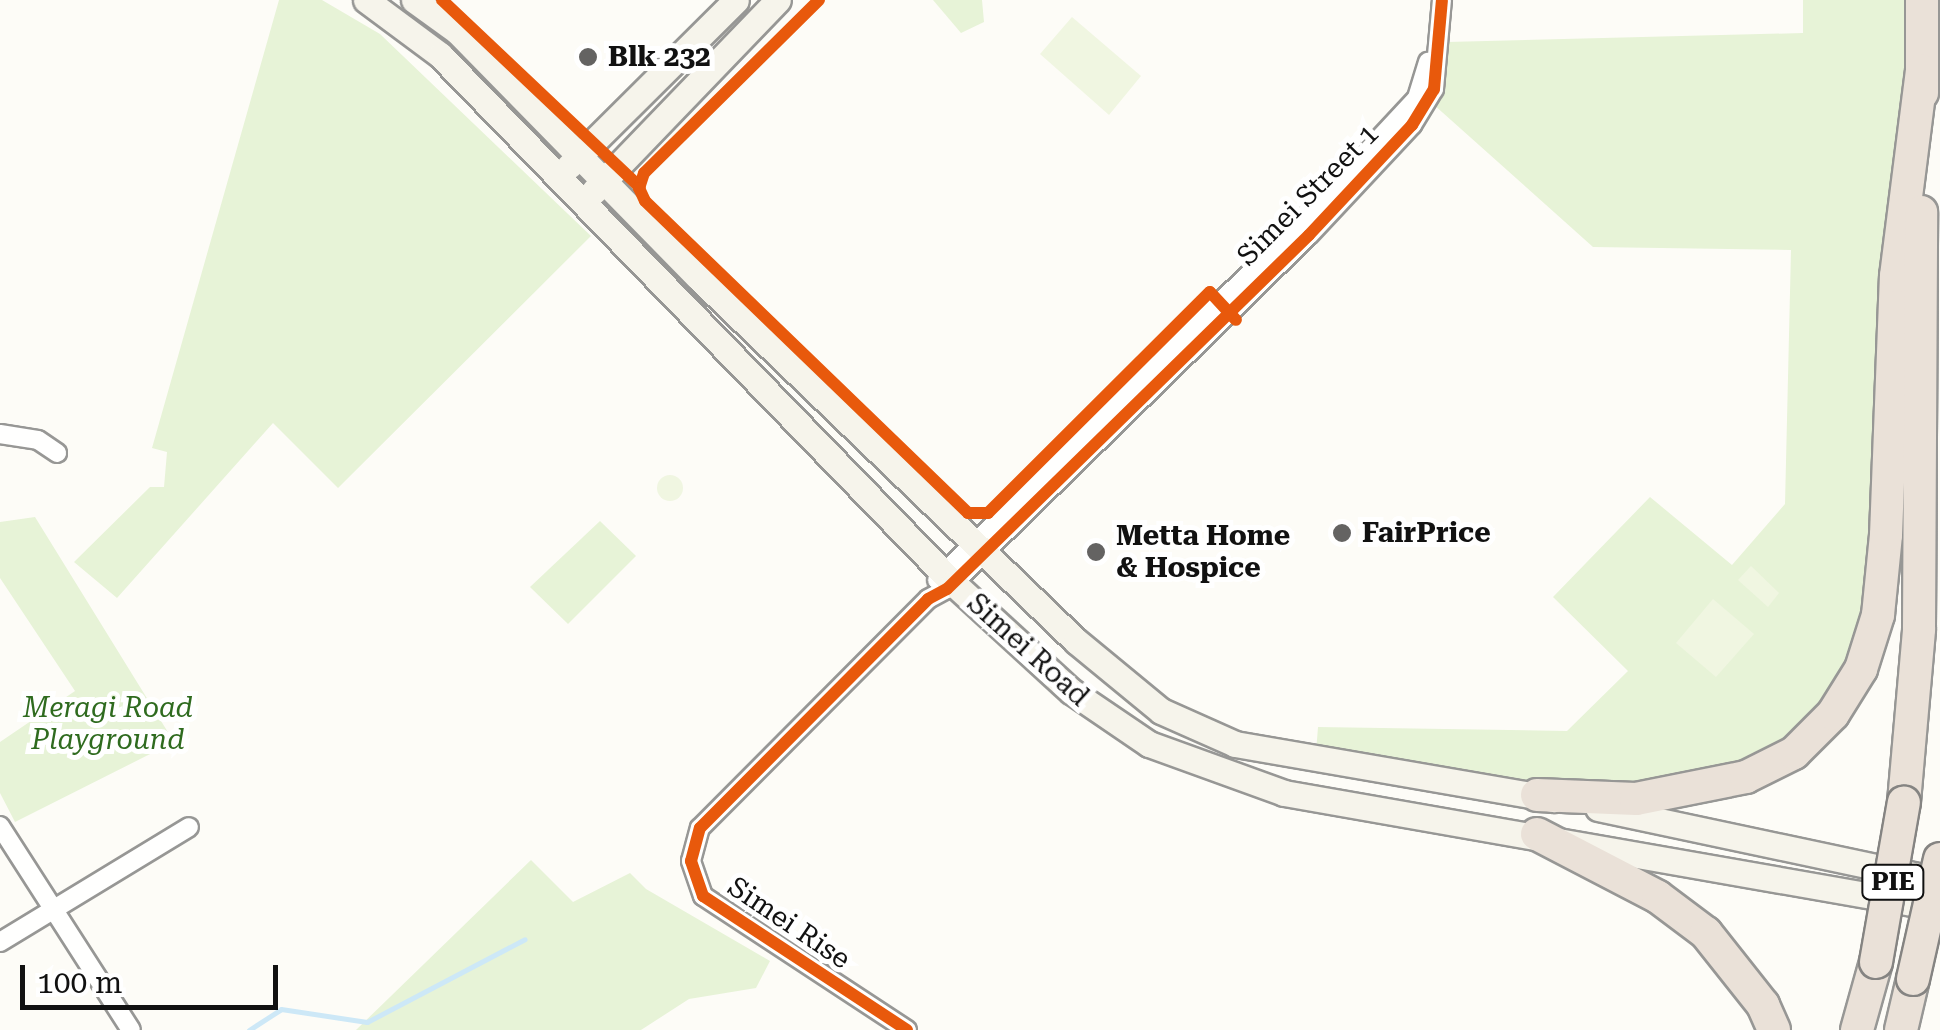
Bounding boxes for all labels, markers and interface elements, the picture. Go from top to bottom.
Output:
place label: Blk 232 [608,40,711,74]
marker: Blk 232 [577,46,599,68]
street label: Simei Street 1 [1230,117,1386,273]
place label: FairPrice [1362,516,1491,550]
place label: Metta Home & Hospice [1116,519,1290,585]
marker: FairPrice [1331,522,1353,544]
marker: Metta Home & Hospice [1085,541,1107,563]
street label: Simei Road [960,587,1096,713]
park label: Meragi Road Playground [23,691,193,757]
road number: PIE [1860,862,1926,902]
street label: Simei Rise [721,870,857,976]
scale bar [25,945,282,1007]
text: 100 m [37,965,122,1000]

